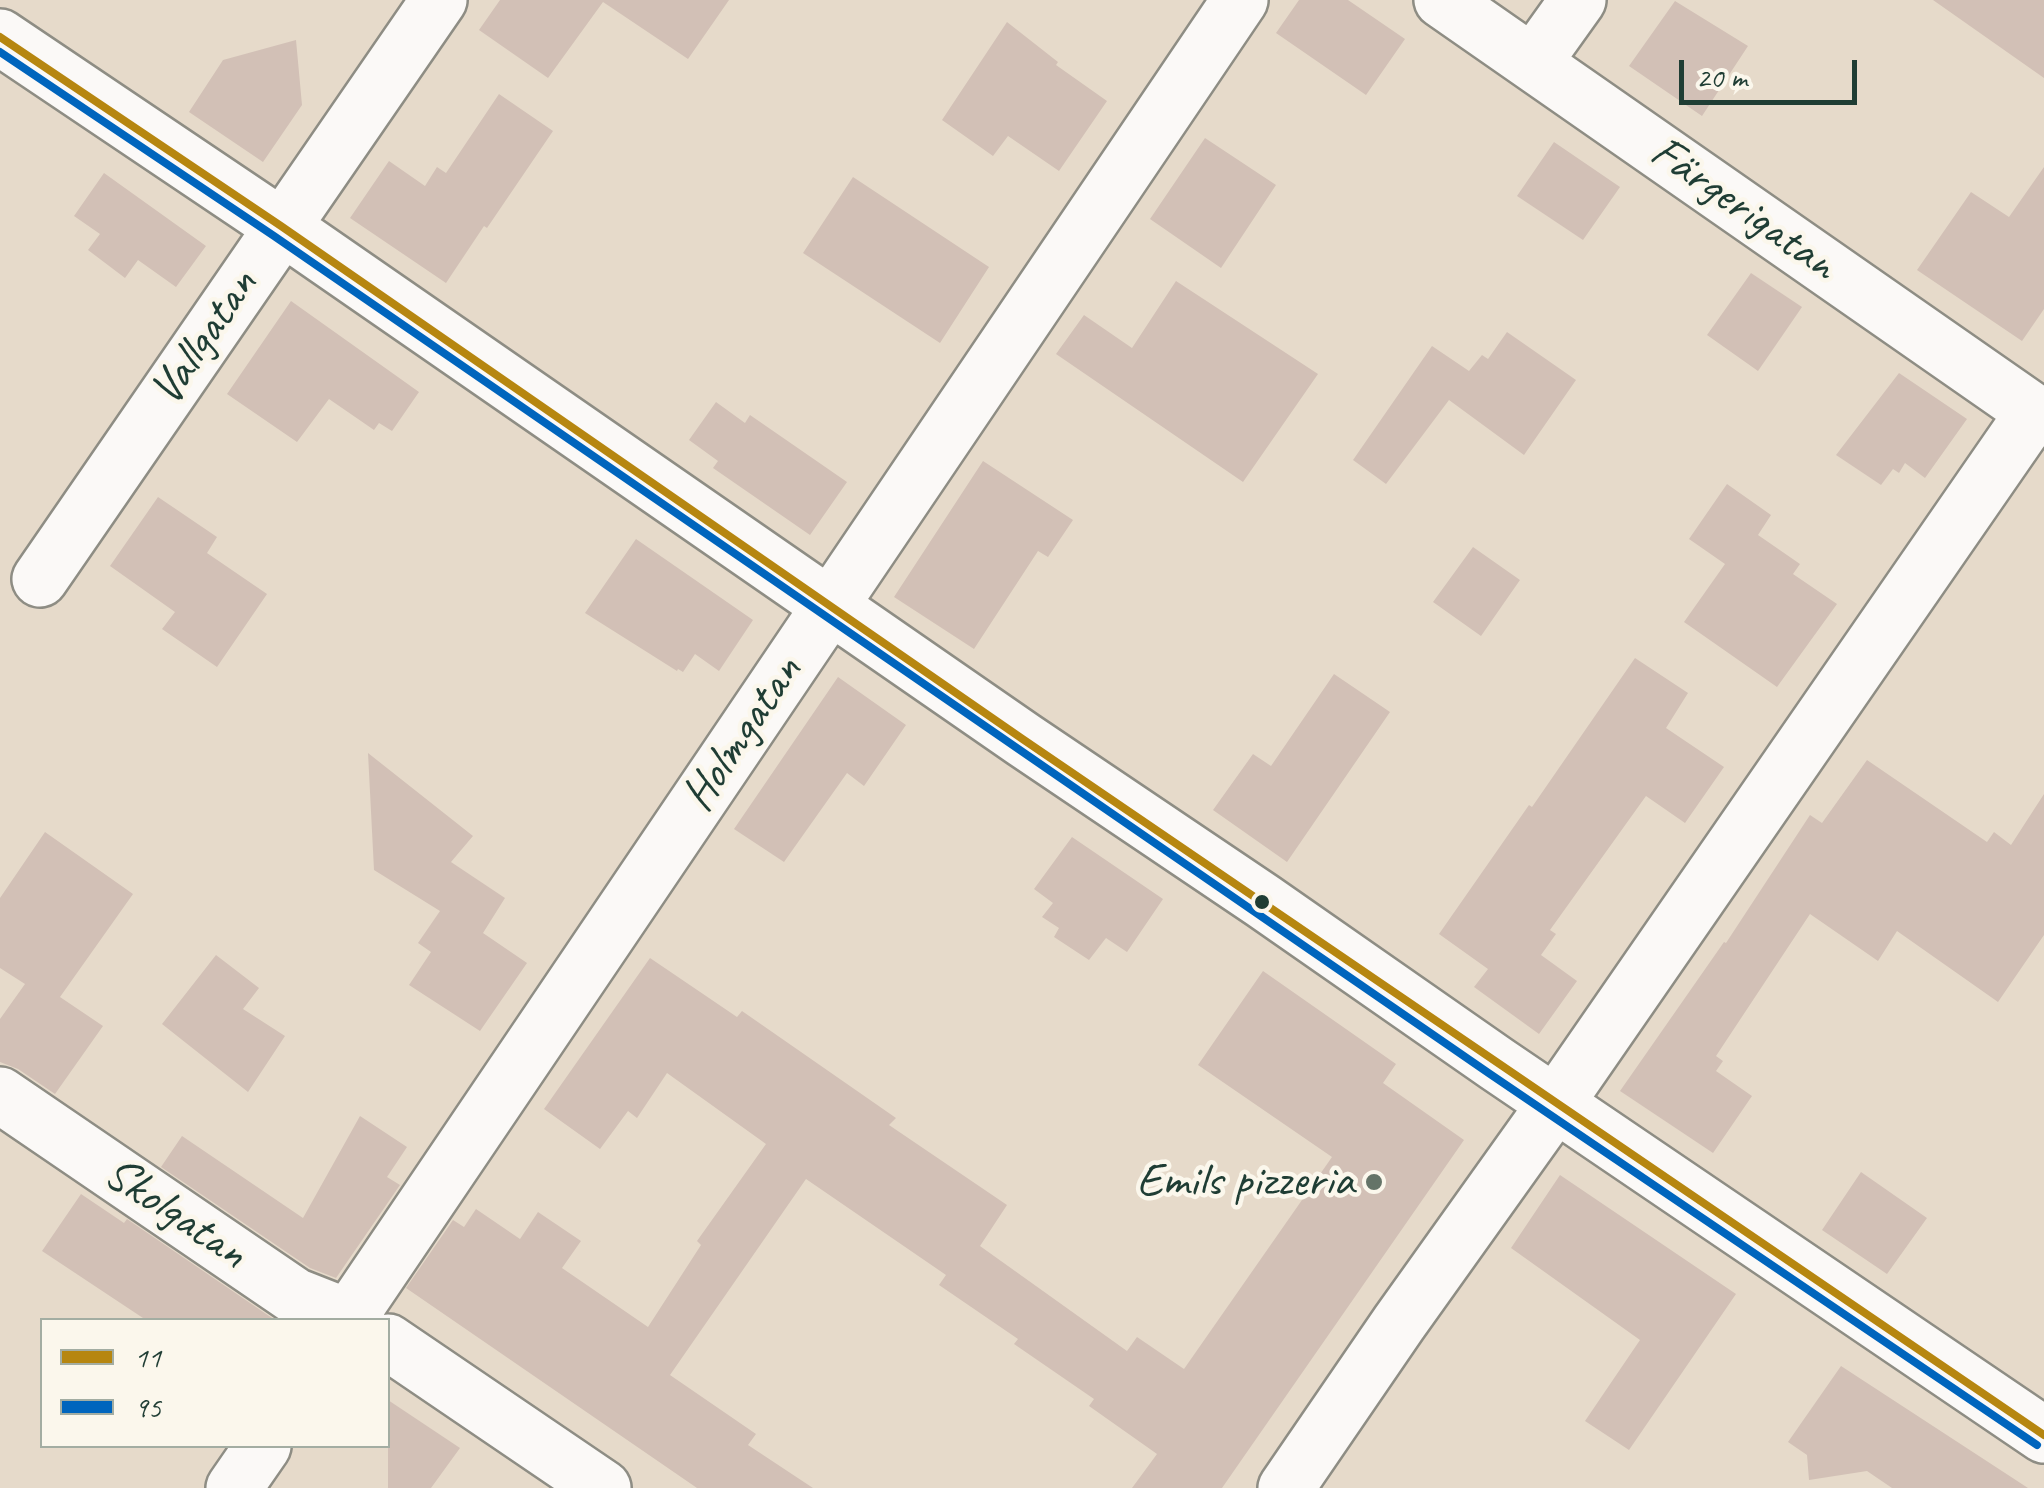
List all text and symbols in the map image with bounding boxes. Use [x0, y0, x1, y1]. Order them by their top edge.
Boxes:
scale bar [1684, 40, 1862, 102]
text: 20 m [1696, 58, 1747, 96]
street label: Färgerigatan [1639, 124, 1847, 294]
street label: Vallgatan [139, 259, 271, 417]
street label: Holmgatan [670, 645, 816, 823]
unlabelled marker [1252, 892, 1272, 912]
street label: Skolgatan [92, 1145, 258, 1283]
place label: Emils pizzeria [1136, 1153, 1354, 1211]
marker: Emils pizzeria [1363, 1171, 1385, 1193]
legend [40, 1318, 390, 1448]
text: 11 [134, 1338, 161, 1376]
text: 95 [134, 1388, 161, 1426]

